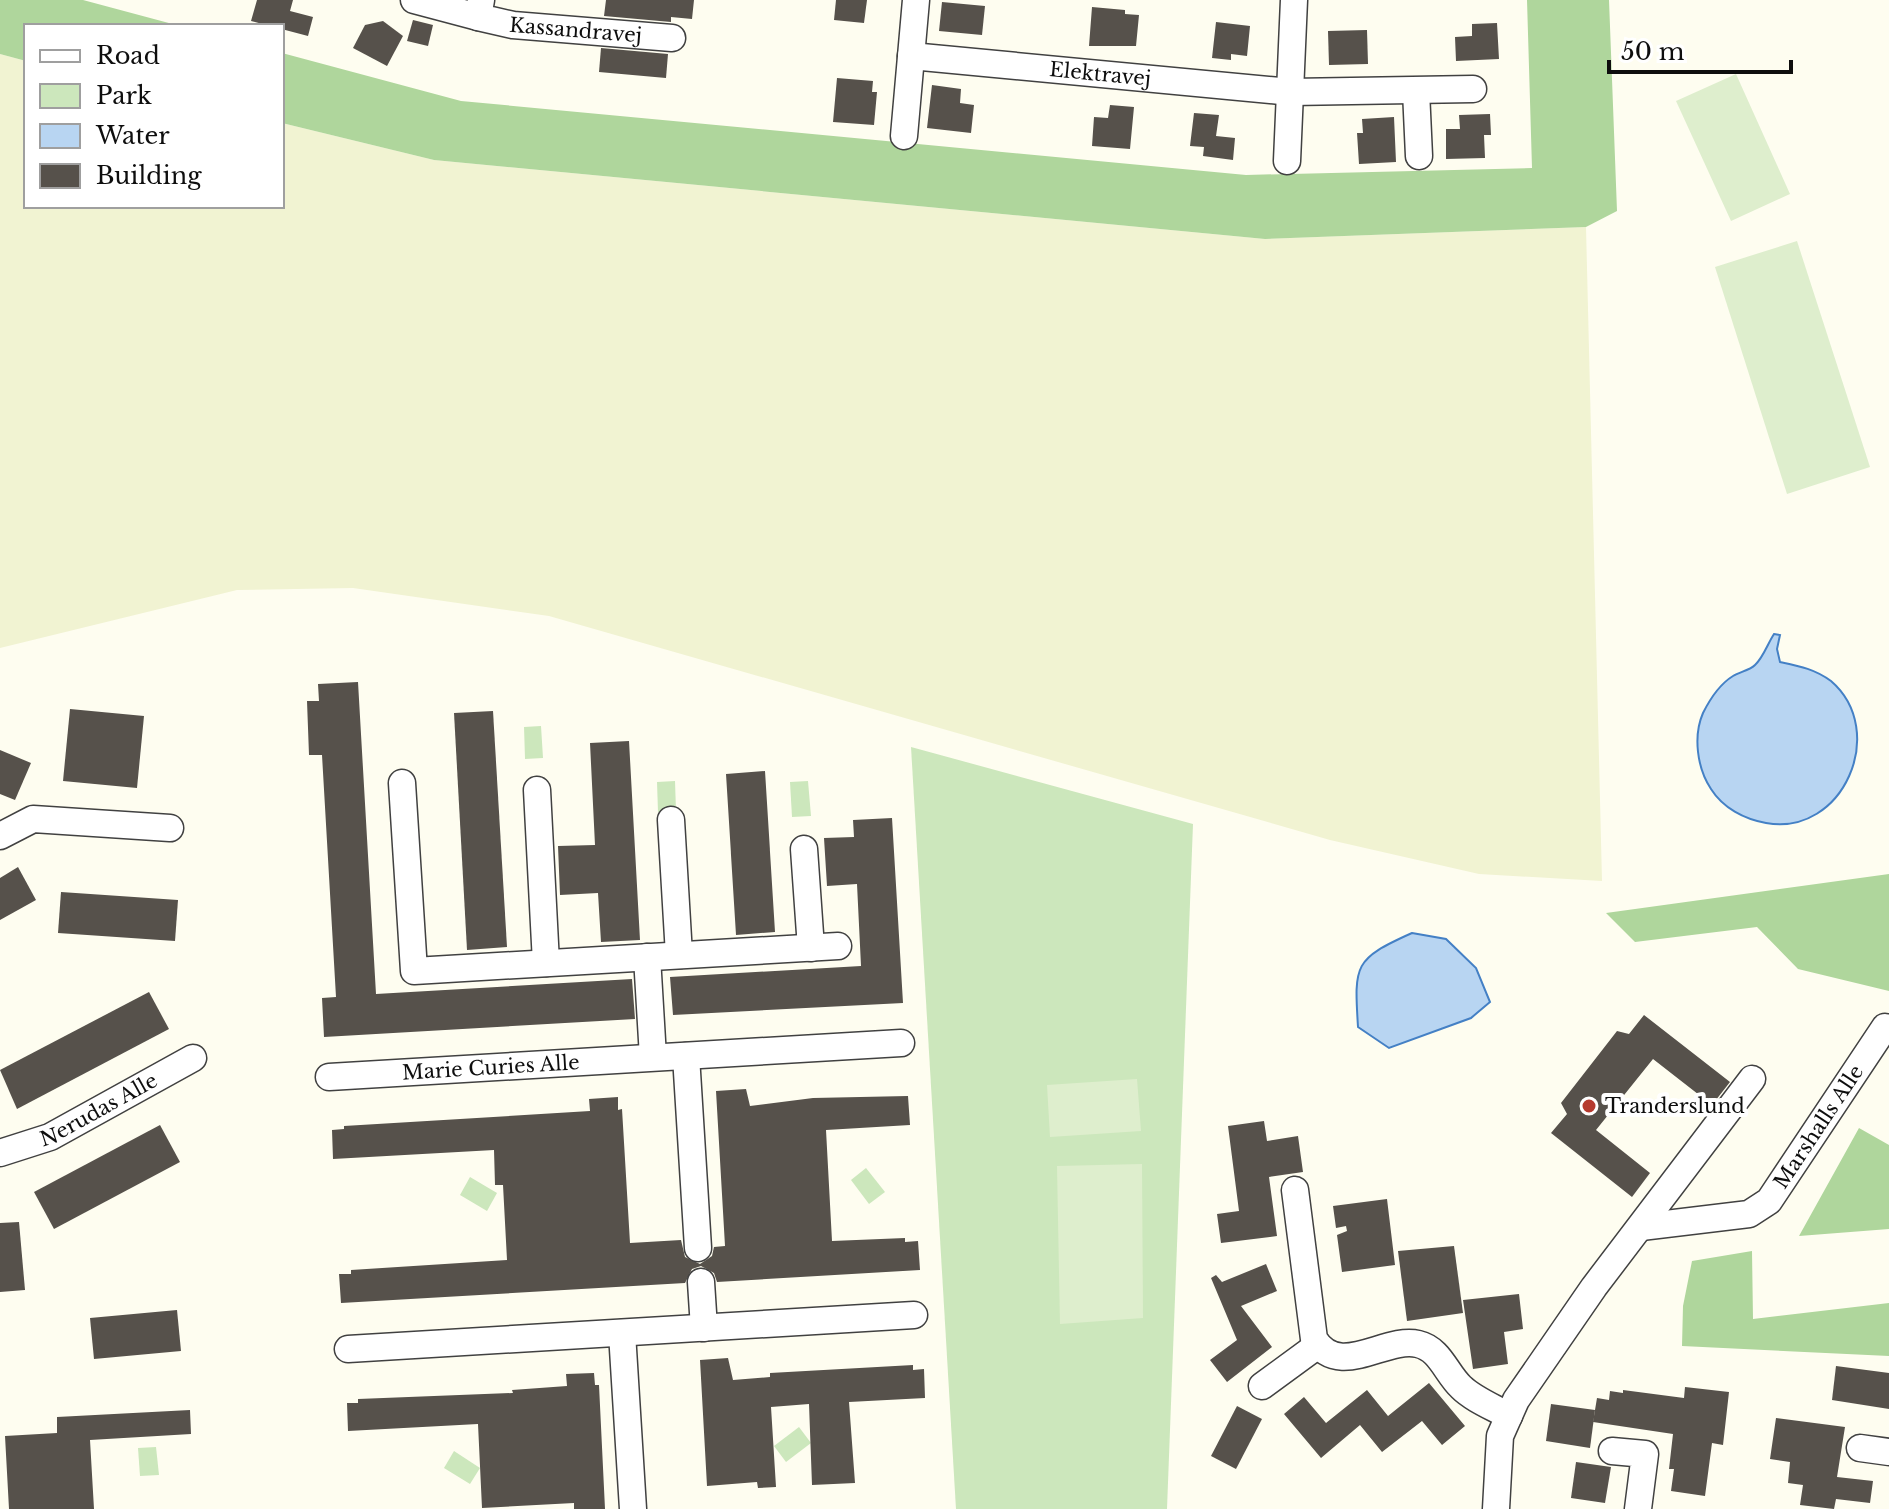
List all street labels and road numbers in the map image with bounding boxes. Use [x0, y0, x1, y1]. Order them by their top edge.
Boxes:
street label: Kassandravej [508, 13, 643, 47]
street label: Elektravej [1048, 57, 1152, 91]
street label: Marie Curies Alle [401, 1050, 580, 1085]
street label: Marshalls Alle [1769, 1060, 1868, 1193]
street label: Nerudas Alle [37, 1068, 161, 1151]

